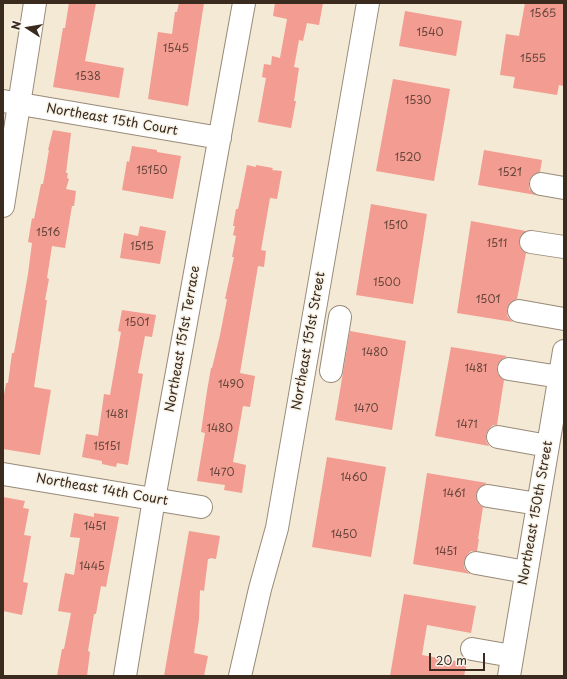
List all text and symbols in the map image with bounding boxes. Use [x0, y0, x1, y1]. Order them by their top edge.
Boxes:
house number: 1565 [530, 7, 556, 21]
north arrow [8, 8, 48, 48]
text: N [7, 19, 25, 31]
house number: 1540 [417, 26, 443, 40]
house number: 1545 [163, 42, 189, 56]
house number: 1555 [520, 52, 546, 66]
house number: 1538 [75, 70, 101, 84]
house number: 1530 [405, 94, 431, 108]
street label: Northeast 15th Court [45, 101, 179, 139]
house number: 1520 [395, 151, 421, 165]
house number: 15150 [136, 164, 168, 178]
house number: 1521 [498, 166, 522, 180]
house number: 1510 [384, 219, 408, 233]
house number: 1516 [36, 226, 60, 240]
house number: 1511 [487, 237, 507, 251]
house number: 1515 [130, 240, 154, 254]
street label: Northeast 151st Terrace [162, 264, 204, 414]
street label: Northeast 151st Street [289, 271, 329, 411]
house number: 1500 [373, 276, 401, 290]
house number: 1501 [476, 293, 500, 307]
house number: 1501 [125, 316, 149, 330]
house number: 1480 [362, 346, 388, 360]
house number: 1481 [465, 362, 487, 376]
house number: 1490 [218, 378, 244, 392]
house number: 1470 [353, 402, 379, 416]
house number: 1481 [106, 408, 128, 422]
house number: 1471 [456, 418, 478, 432]
house number: 1480 [207, 422, 233, 436]
house number: 15151 [93, 440, 121, 454]
street label: Northeast 150th Street [516, 440, 556, 586]
house number: 1470 [209, 466, 235, 480]
street label: Northeast 14th Court [35, 471, 169, 509]
house number: 1460 [340, 471, 368, 485]
house number: 1461 [442, 487, 466, 501]
house number: 1451 [84, 520, 106, 534]
house number: 1450 [331, 528, 357, 542]
house number: 1451 [435, 545, 457, 559]
house number: 1445 [79, 560, 105, 574]
scale bar [431, 645, 487, 671]
text: 20 m [436, 651, 467, 669]

